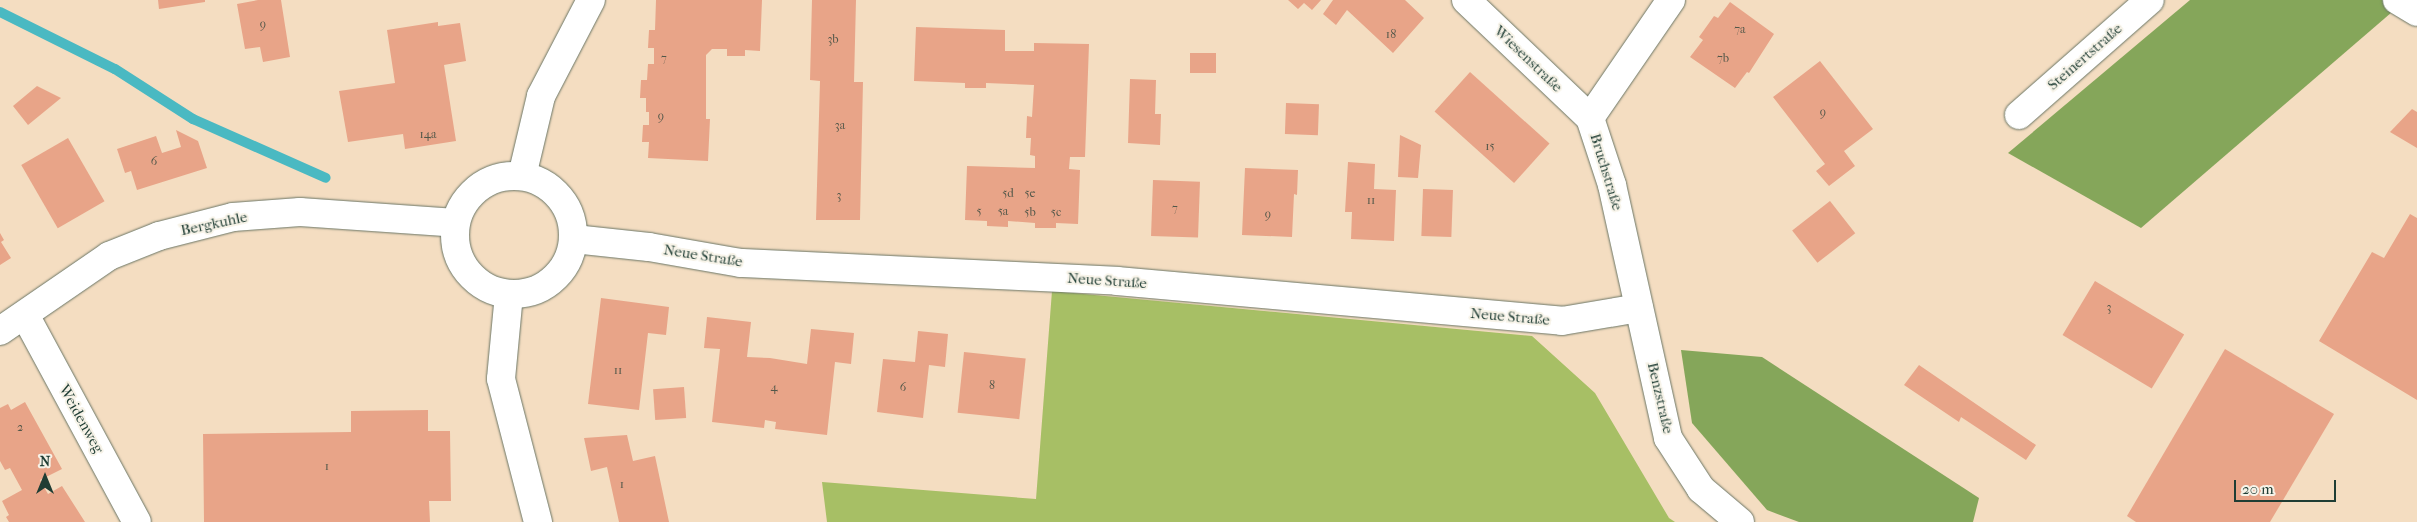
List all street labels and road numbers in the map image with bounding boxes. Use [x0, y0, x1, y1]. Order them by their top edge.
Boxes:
street label: Steinertstraße [2044, 20, 2126, 94]
street label: Wiesenstraße [1490, 22, 1566, 96]
street label: Bruchstraße [1586, 131, 1626, 213]
street label: Bergkuhle [179, 208, 249, 240]
street label: Neue Straße [662, 241, 744, 271]
street label: Neue Straße [1067, 269, 1147, 293]
street label: Neue Straße [1470, 305, 1550, 329]
street label: Benzstraße [1643, 361, 1677, 435]
street label: Weidenweg [55, 381, 107, 457]

